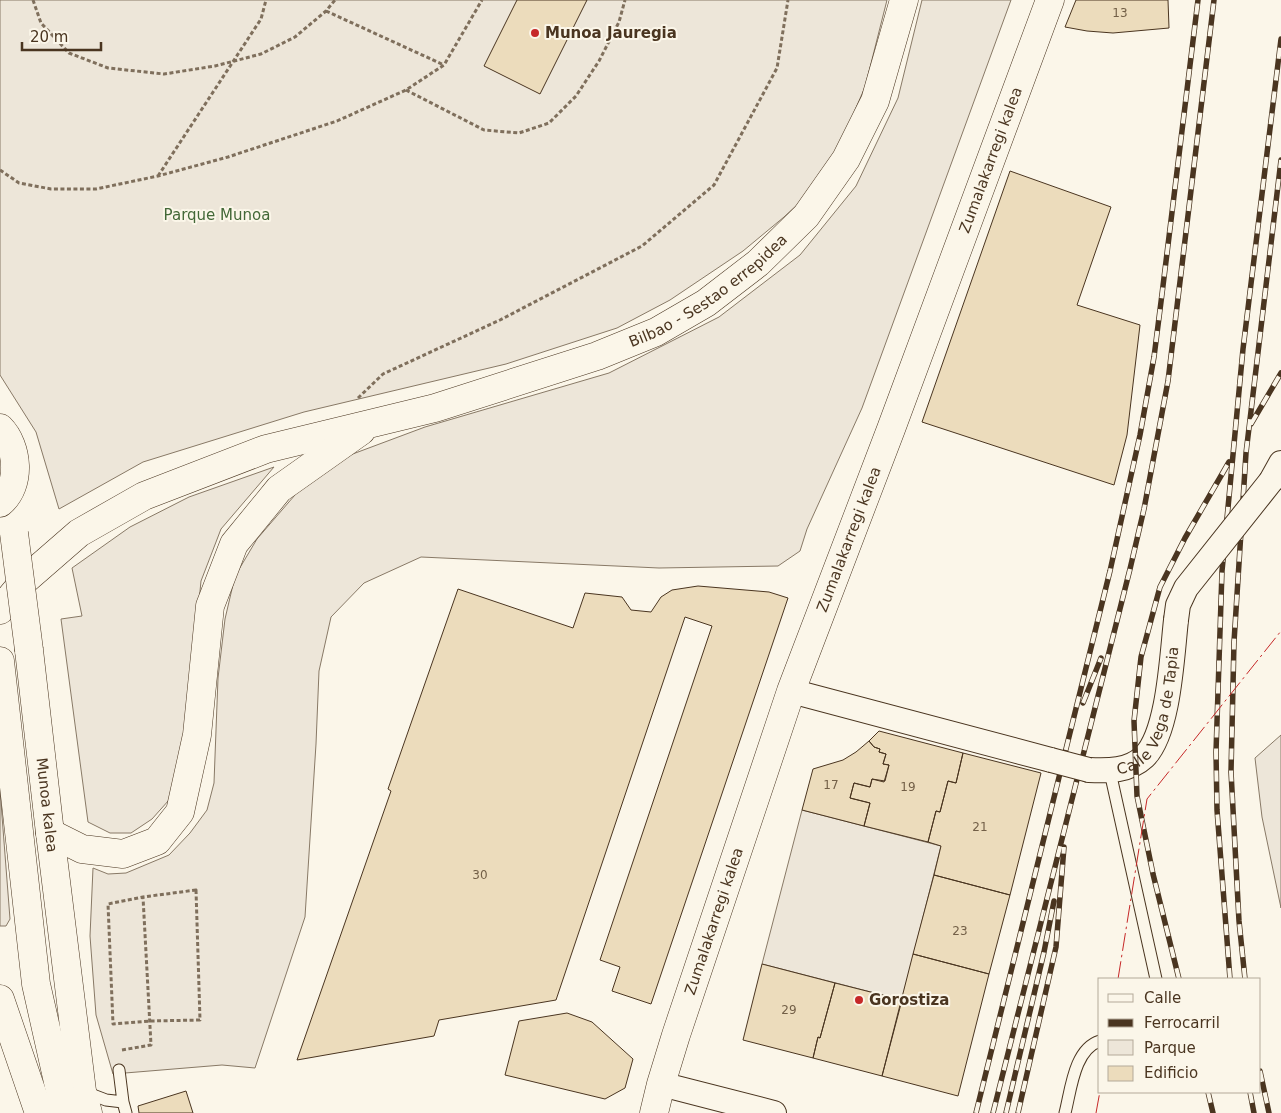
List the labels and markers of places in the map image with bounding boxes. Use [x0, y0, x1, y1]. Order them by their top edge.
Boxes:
place label: Munoa Jauregia [545, 24, 677, 42]
marker: Munoa Jauregia [529, 27, 541, 39]
place label: Gorostiza [869, 991, 949, 1009]
marker: Gorostiza [853, 994, 865, 1006]

